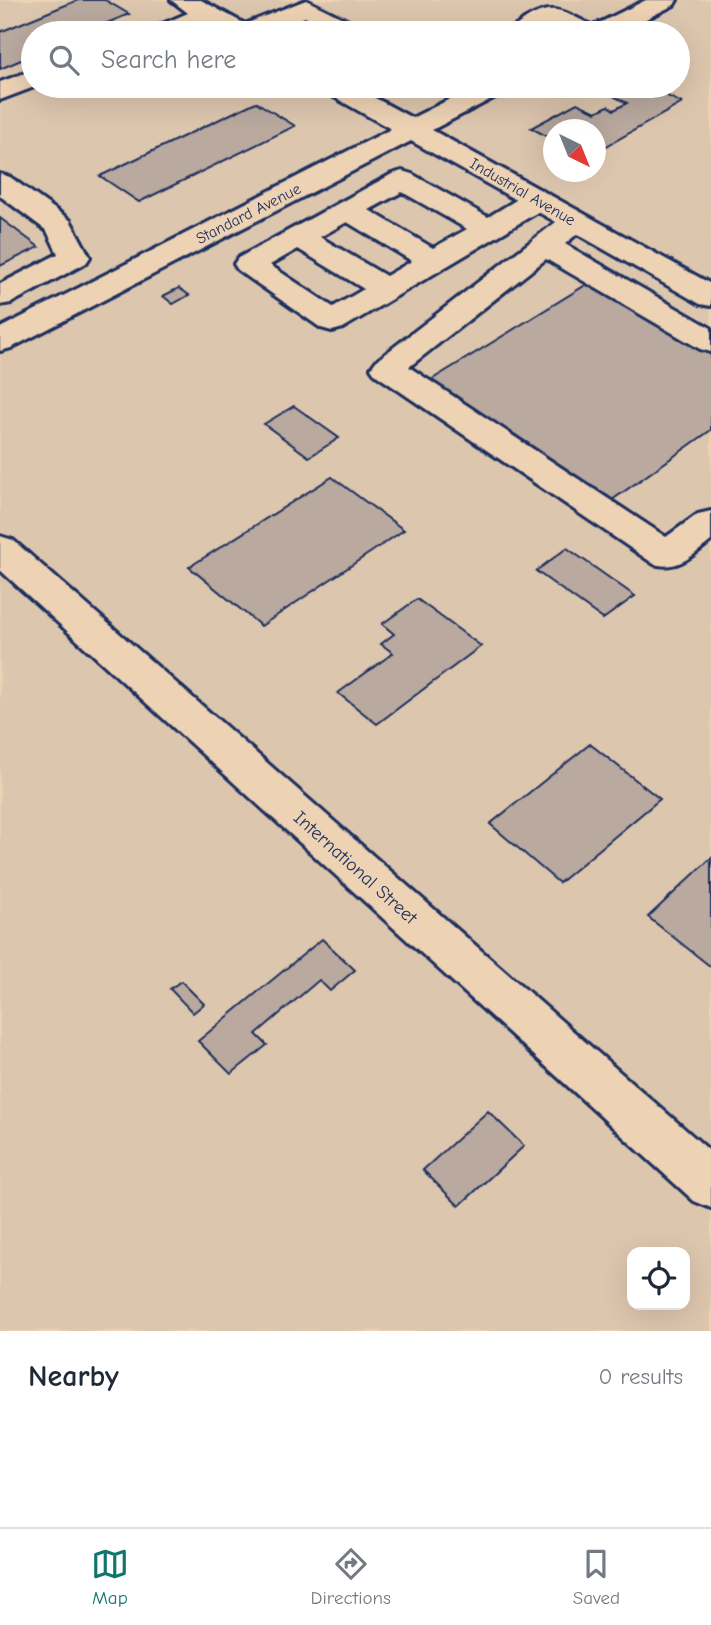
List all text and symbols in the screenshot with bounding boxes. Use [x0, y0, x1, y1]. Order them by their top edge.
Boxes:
search box [21, 21, 690, 98]
icon: search [45, 41, 83, 79]
text: Search here [101, 45, 236, 75]
north arrow [543, 119, 606, 182]
street label: Industrial Avenue [467, 154, 578, 229]
street label: Standard Avenue [193, 180, 304, 248]
street label: International Street [289, 807, 422, 929]
map controls [627, 1247, 690, 1310]
button: locate [627, 1247, 690, 1310]
text: Nearby [28, 1359, 119, 1394]
text: 0 results [599, 1363, 683, 1390]
tab: Map [91, 1545, 129, 1609]
tab: Directions [311, 1545, 391, 1609]
tab: Saved [573, 1545, 620, 1609]

